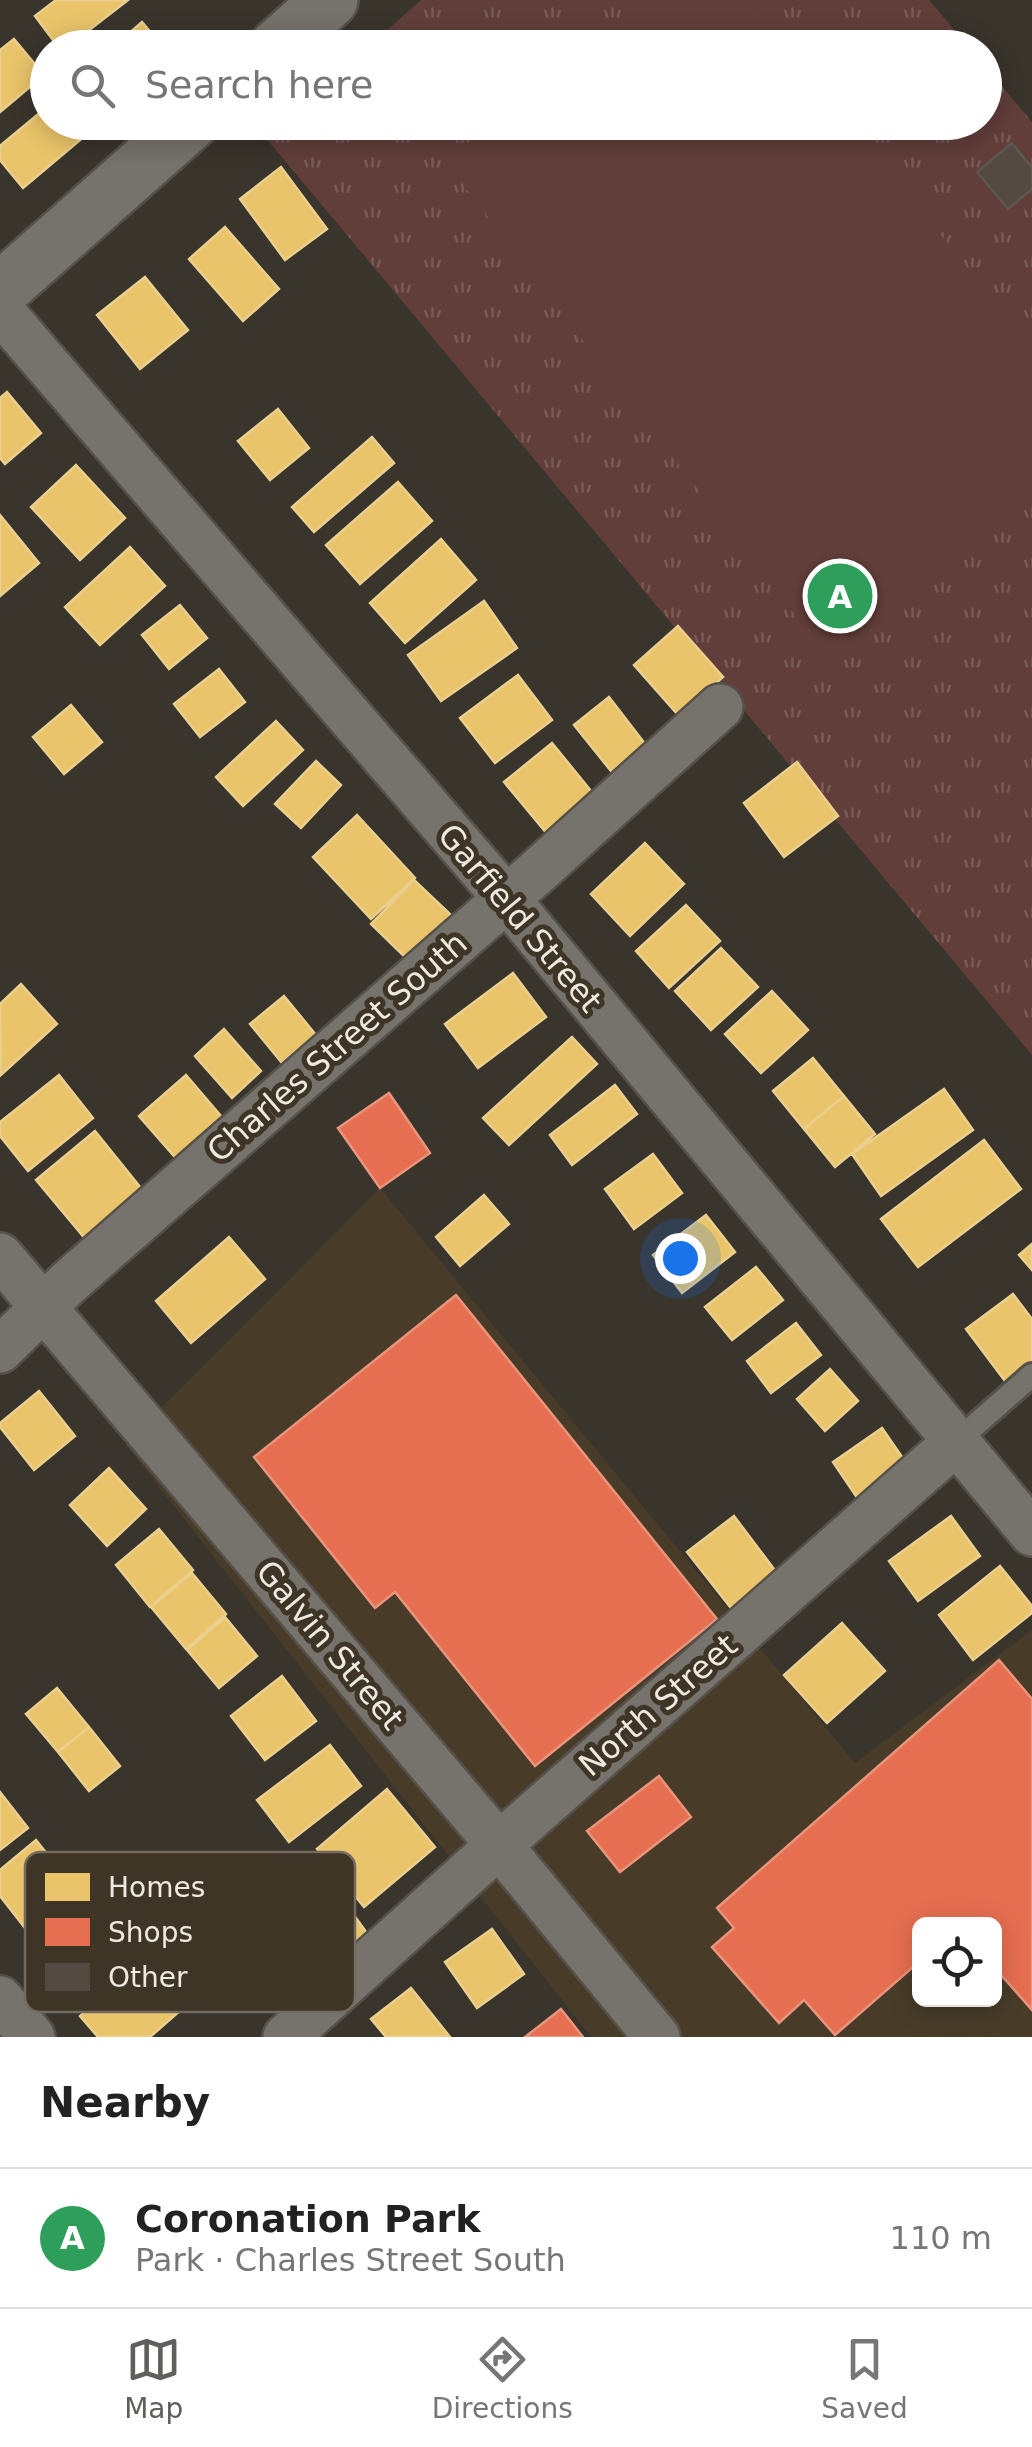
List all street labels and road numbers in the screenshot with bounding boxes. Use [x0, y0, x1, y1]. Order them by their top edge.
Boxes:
street label: Garfield Street [430, 816, 610, 1020]
street label: Charles Street South [200, 924, 474, 1170]
street label: Galvin Street [248, 1553, 412, 1737]
street label: North Street [571, 1626, 745, 1784]

